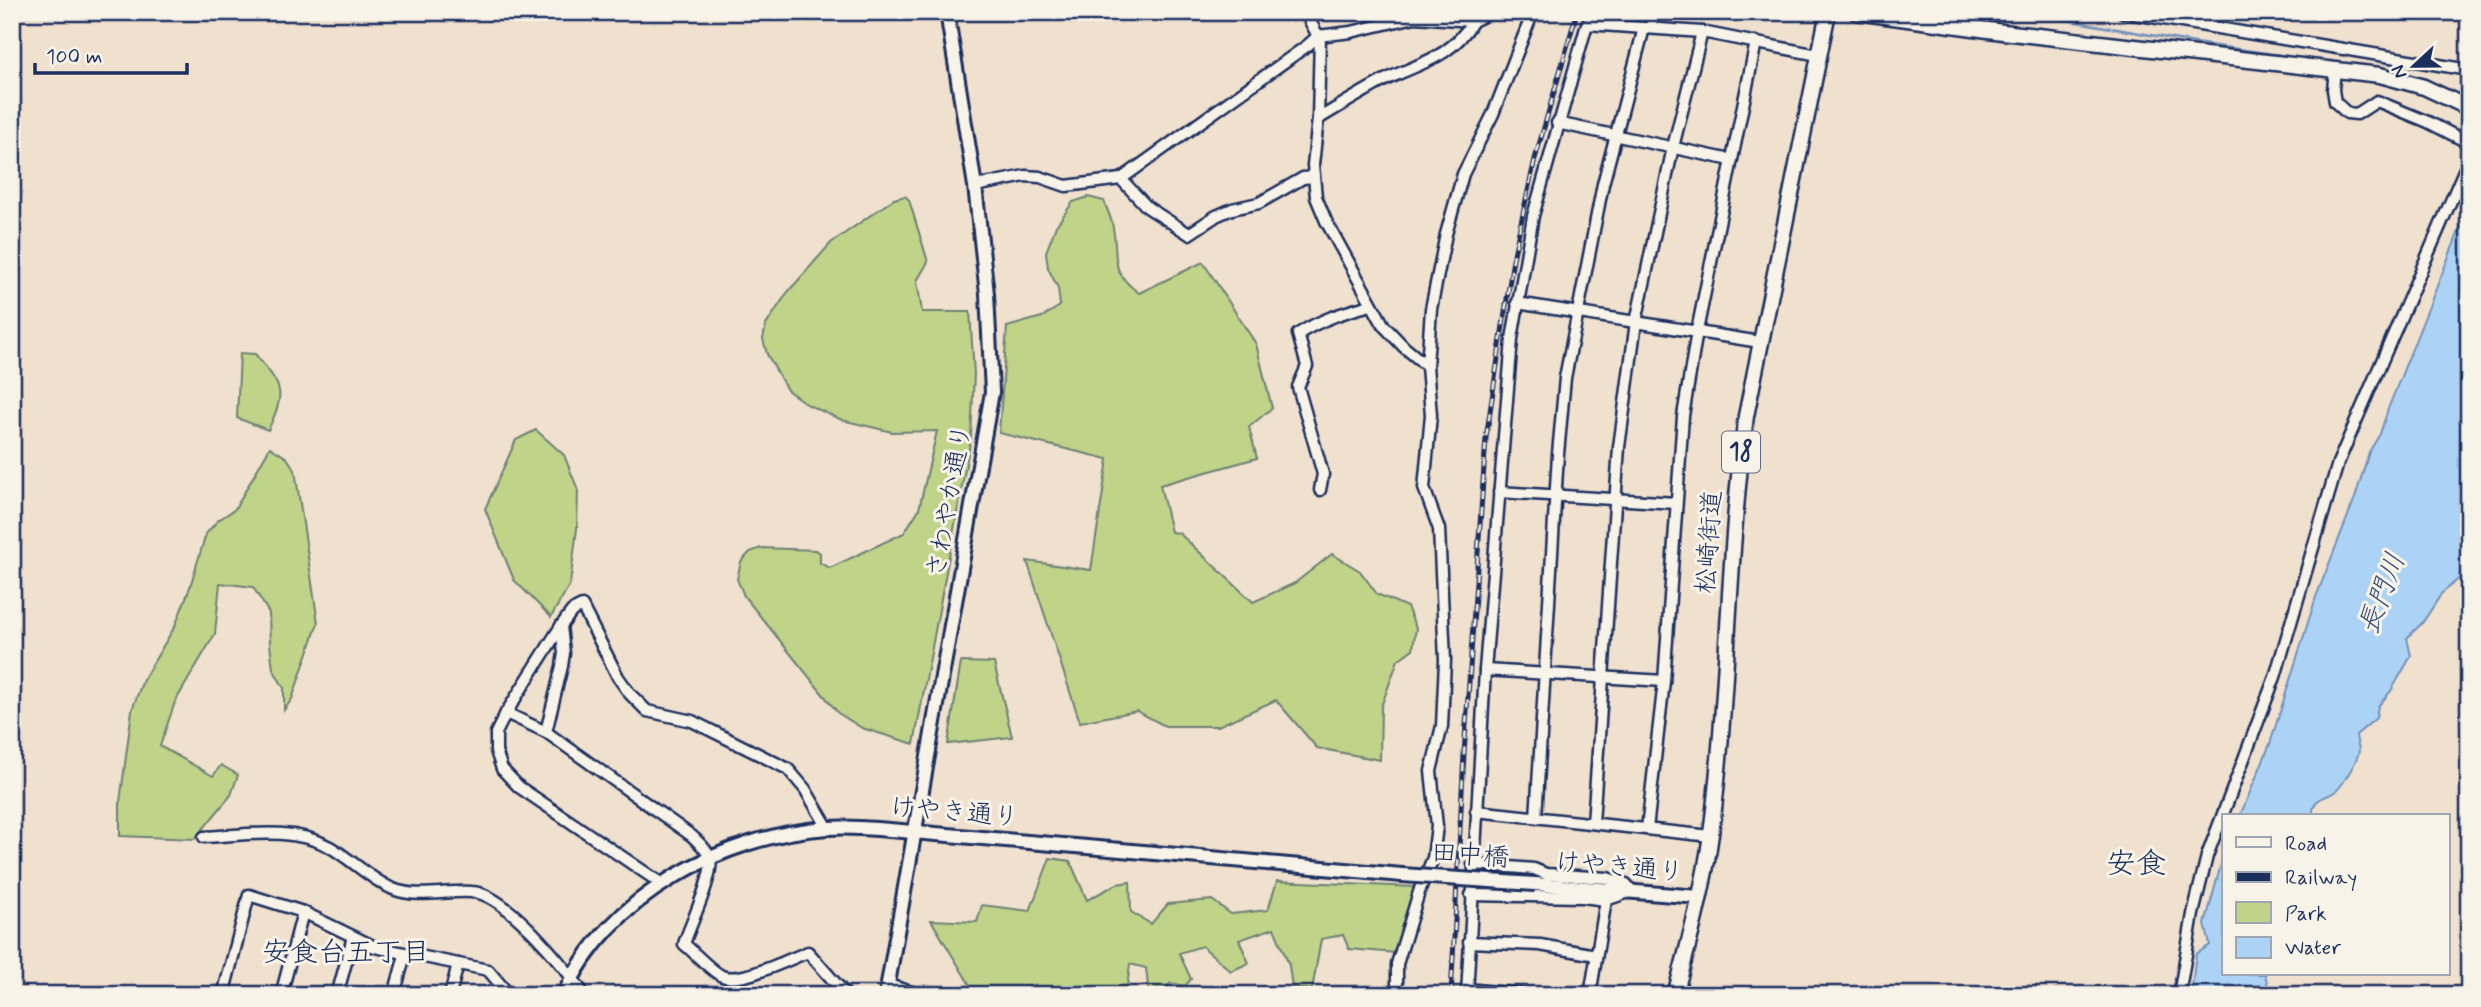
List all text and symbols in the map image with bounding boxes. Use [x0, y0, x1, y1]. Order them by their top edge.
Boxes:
scale bar [35, 32, 187, 76]
north arrow [2380, 32, 2450, 102]
text: 100 m [46, 43, 102, 71]
text: N [2386, 61, 2414, 82]
street label: さわやか通り [920, 421, 980, 581]
road number: 18 [1722, 432, 1760, 472]
street label: 松崎街道 [1689, 489, 1731, 595]
water label: 長門川 [2351, 548, 2415, 640]
street label: けやき通り [888, 790, 1020, 836]
legend [2222, 814, 2450, 976]
text: Road [2285, 830, 2327, 858]
street label: 田中橋 [1430, 836, 1510, 876]
street label: けやき通り [1553, 845, 1685, 891]
district label: 安食 [2106, 845, 2166, 884]
text: Railway [2285, 864, 2357, 892]
text: Park [2285, 900, 2327, 928]
text: Water [2285, 934, 2341, 962]
district label: 安食台五丁目 [262, 935, 430, 972]

